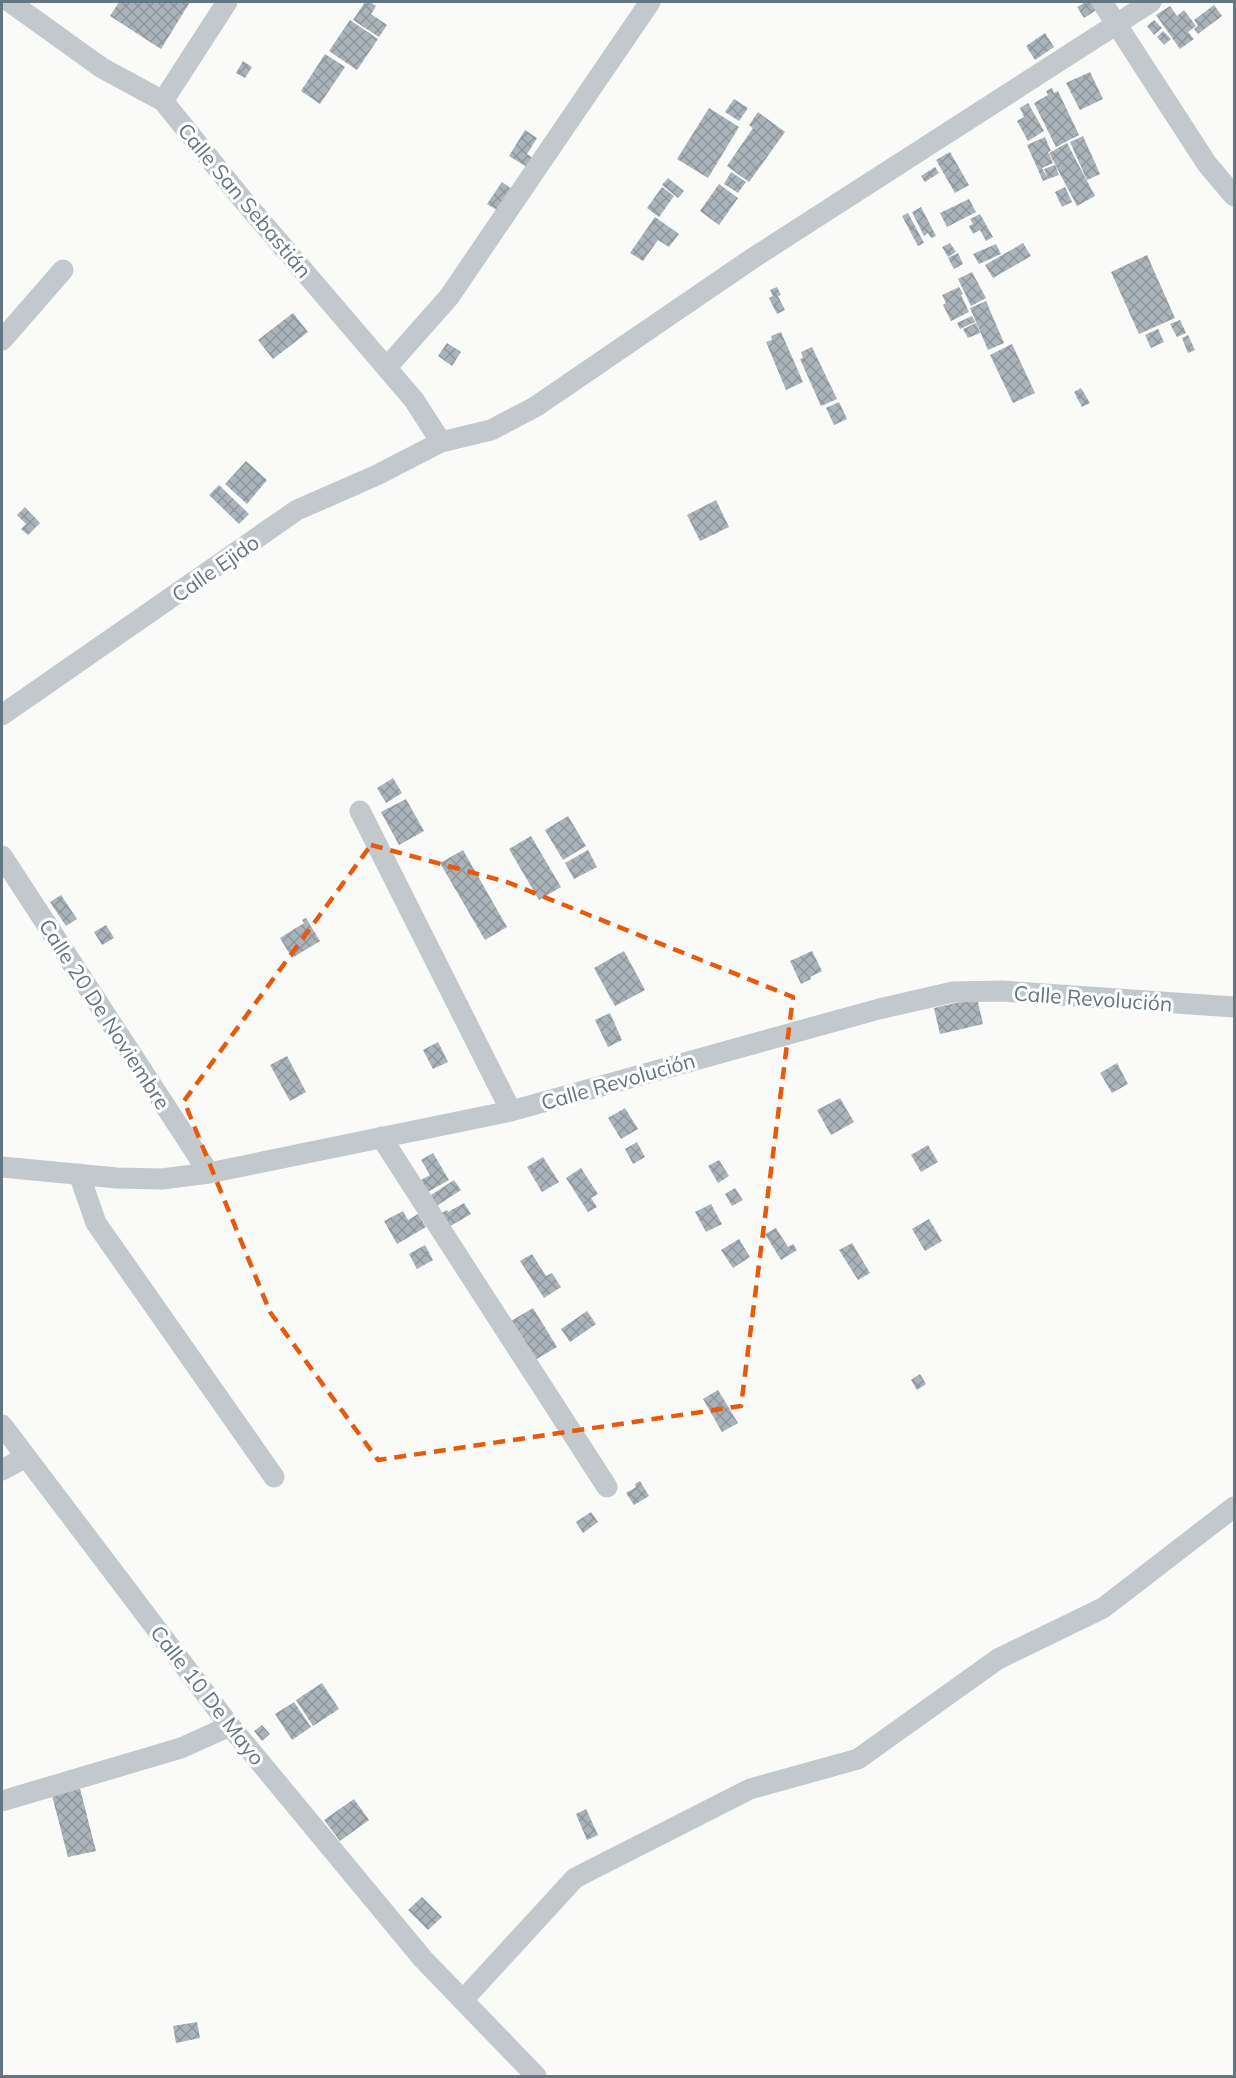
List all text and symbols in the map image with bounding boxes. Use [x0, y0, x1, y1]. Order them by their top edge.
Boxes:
street label: Calle San Sebastián [173, 117, 317, 283]
street label: Calle Ejido [166, 529, 264, 607]
street label: Calle 20 De Noviembre [34, 914, 176, 1114]
street label: Calle Revolución [1013, 979, 1173, 1017]
street label: Calle Revolución [538, 1047, 698, 1115]
street label: Calle 10 De Mayo [145, 1620, 271, 1770]

